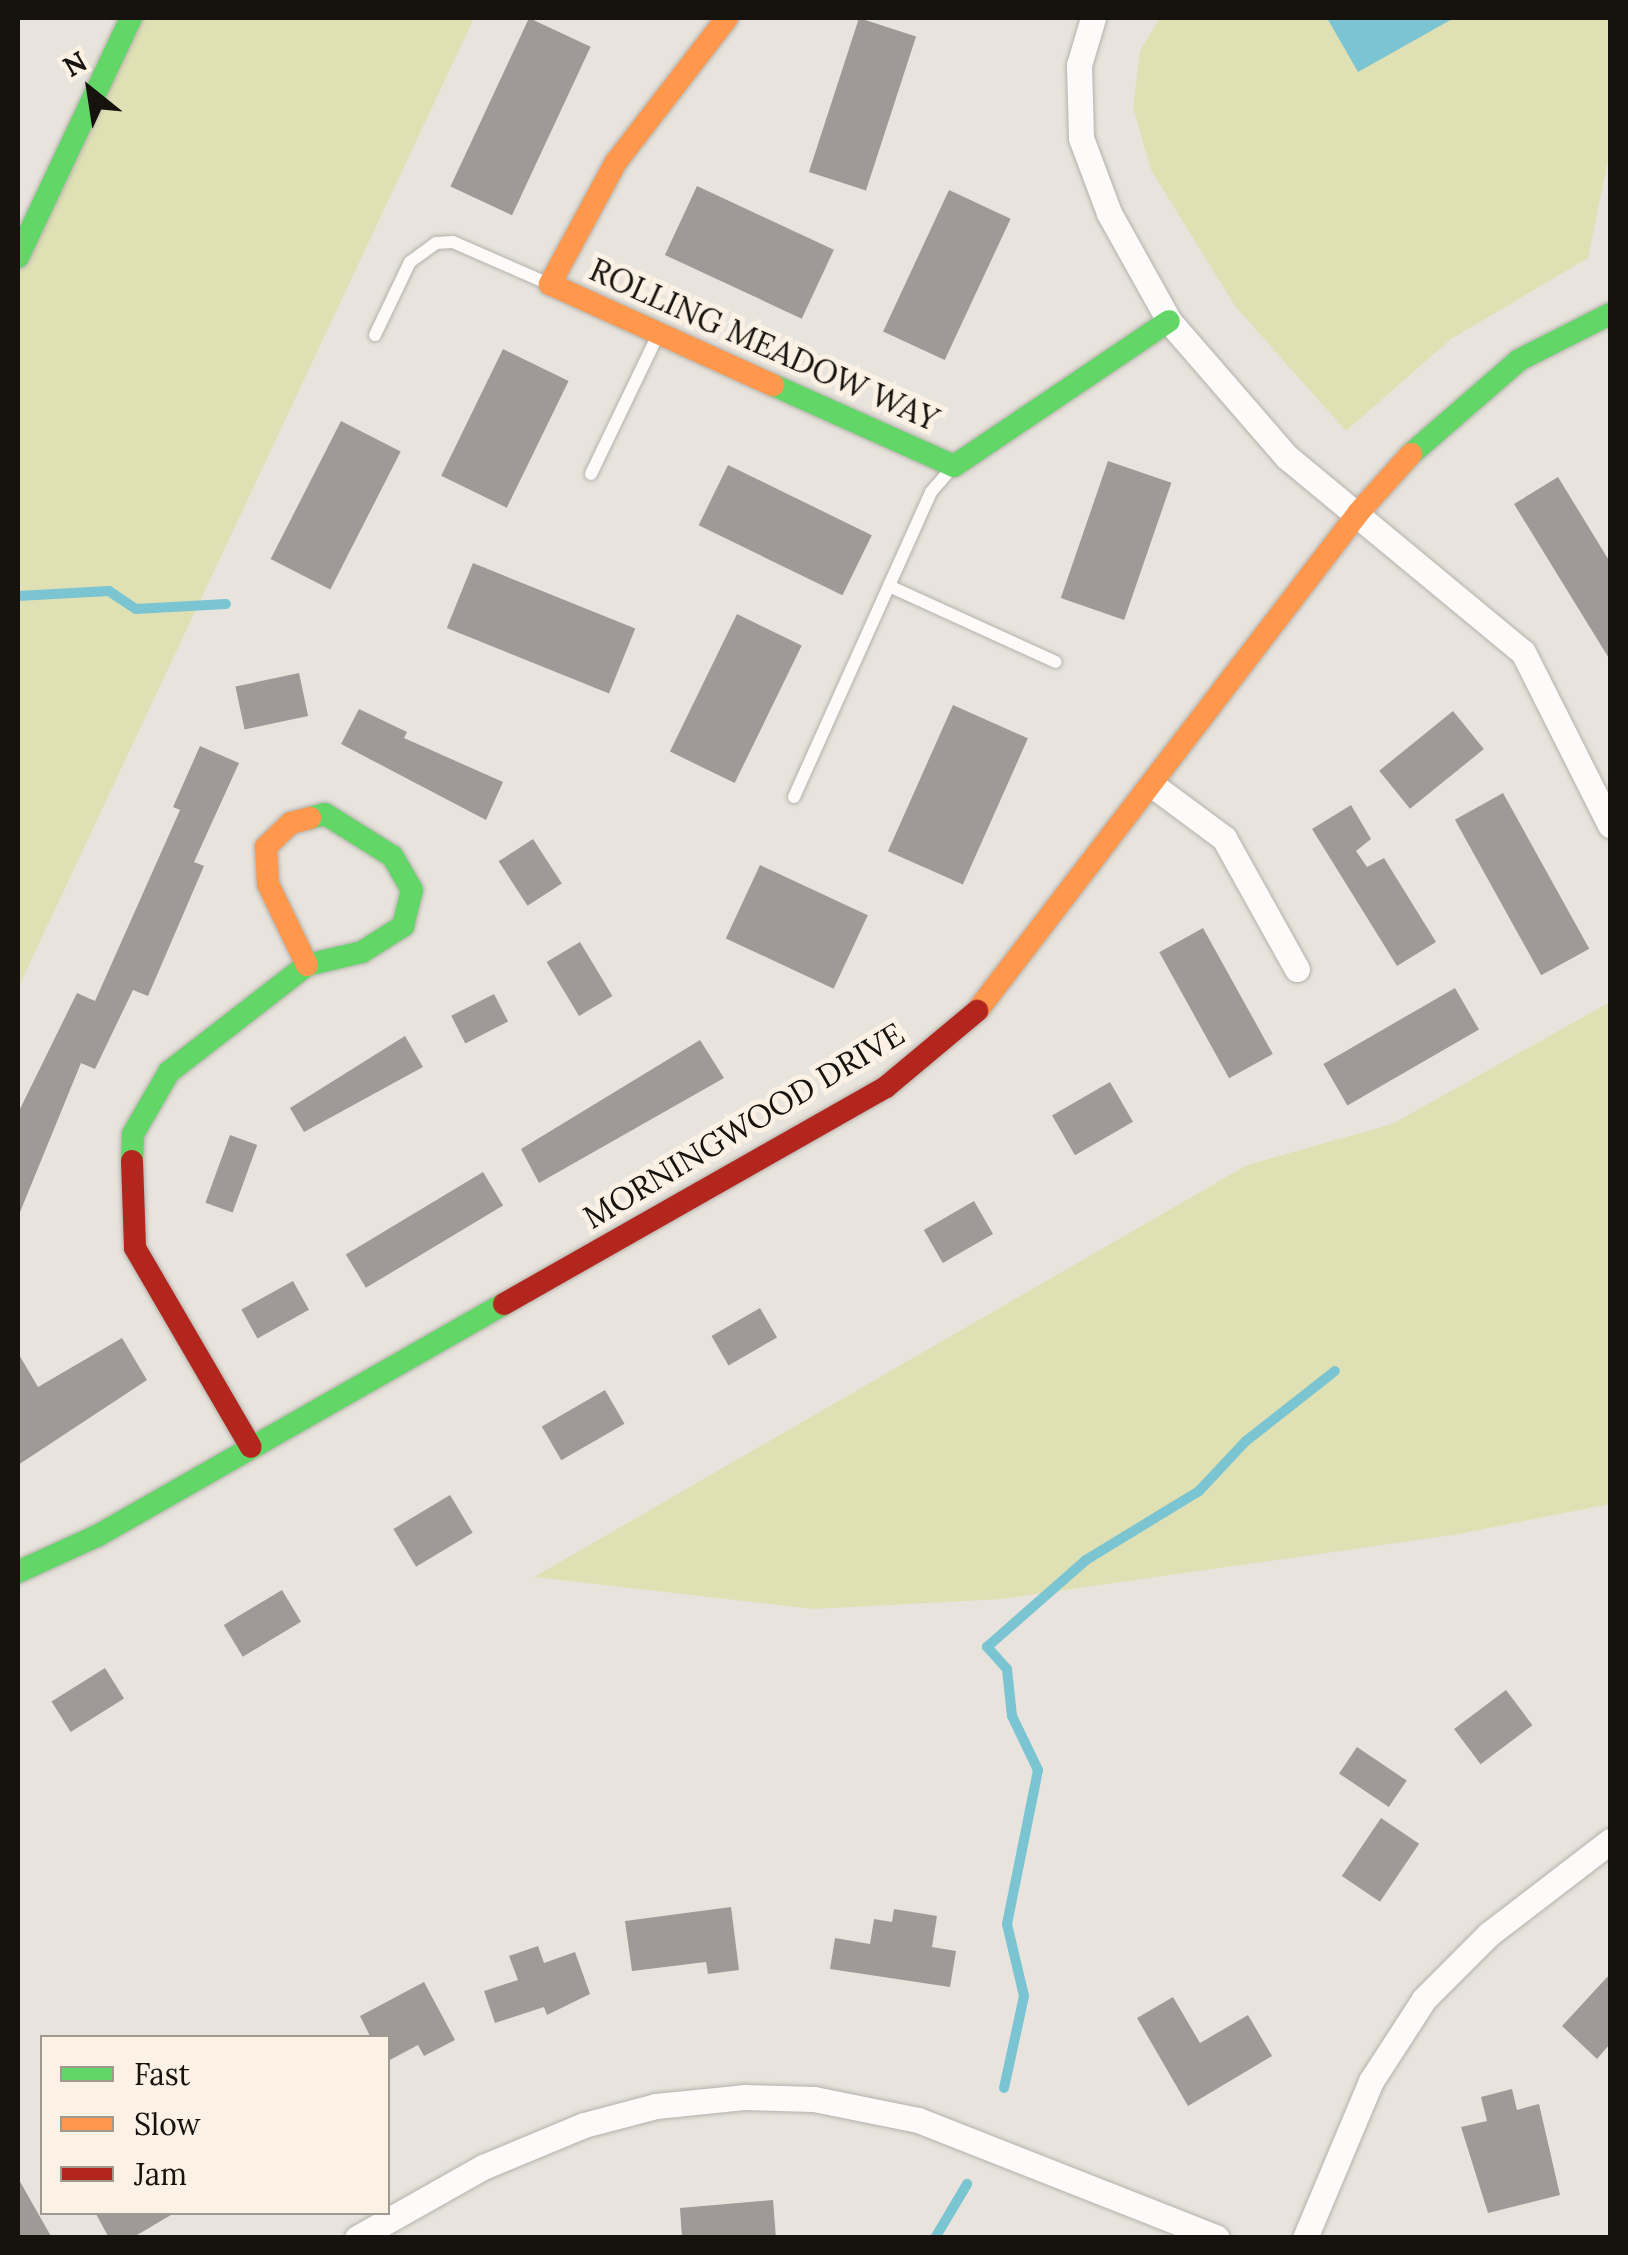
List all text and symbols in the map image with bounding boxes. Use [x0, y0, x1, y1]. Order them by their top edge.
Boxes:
north arrow [40, 40, 140, 140]
text: N [57, 43, 93, 85]
street label: ROLLING MEADOW WAY [584, 251, 944, 439]
street label: MORNINGWOOD DRIVE [577, 1015, 911, 1237]
legend [40, 2035, 390, 2215]
text: Fast [134, 2055, 190, 2093]
text: Slow [134, 2105, 200, 2143]
text: Jam [134, 2155, 187, 2193]

